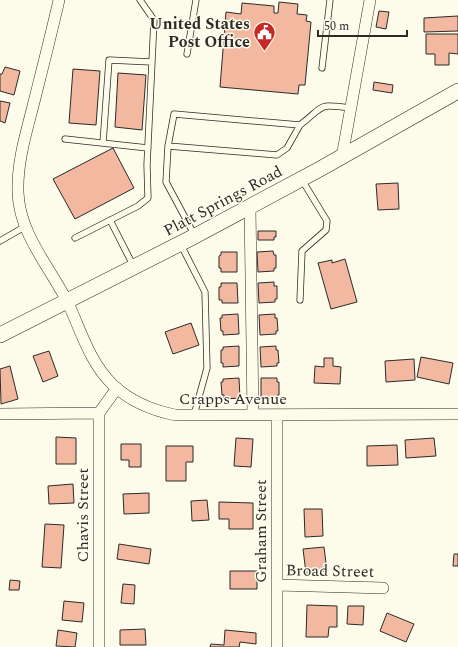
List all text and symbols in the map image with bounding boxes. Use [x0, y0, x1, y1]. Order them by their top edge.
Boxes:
place label: United States Post Office [149, 12, 250, 54]
scale bar [318, 12, 407, 38]
text: 50 m [324, 17, 349, 36]
public building icon: United States Post Office [252, 20, 278, 53]
street label: Platt Springs Road [159, 159, 287, 243]
street label: Crapps Avenue [179, 387, 287, 411]
street label: Chavis Street [71, 468, 95, 562]
street label: Graham Street [249, 479, 273, 583]
street label: Broad Street [286, 558, 375, 584]

